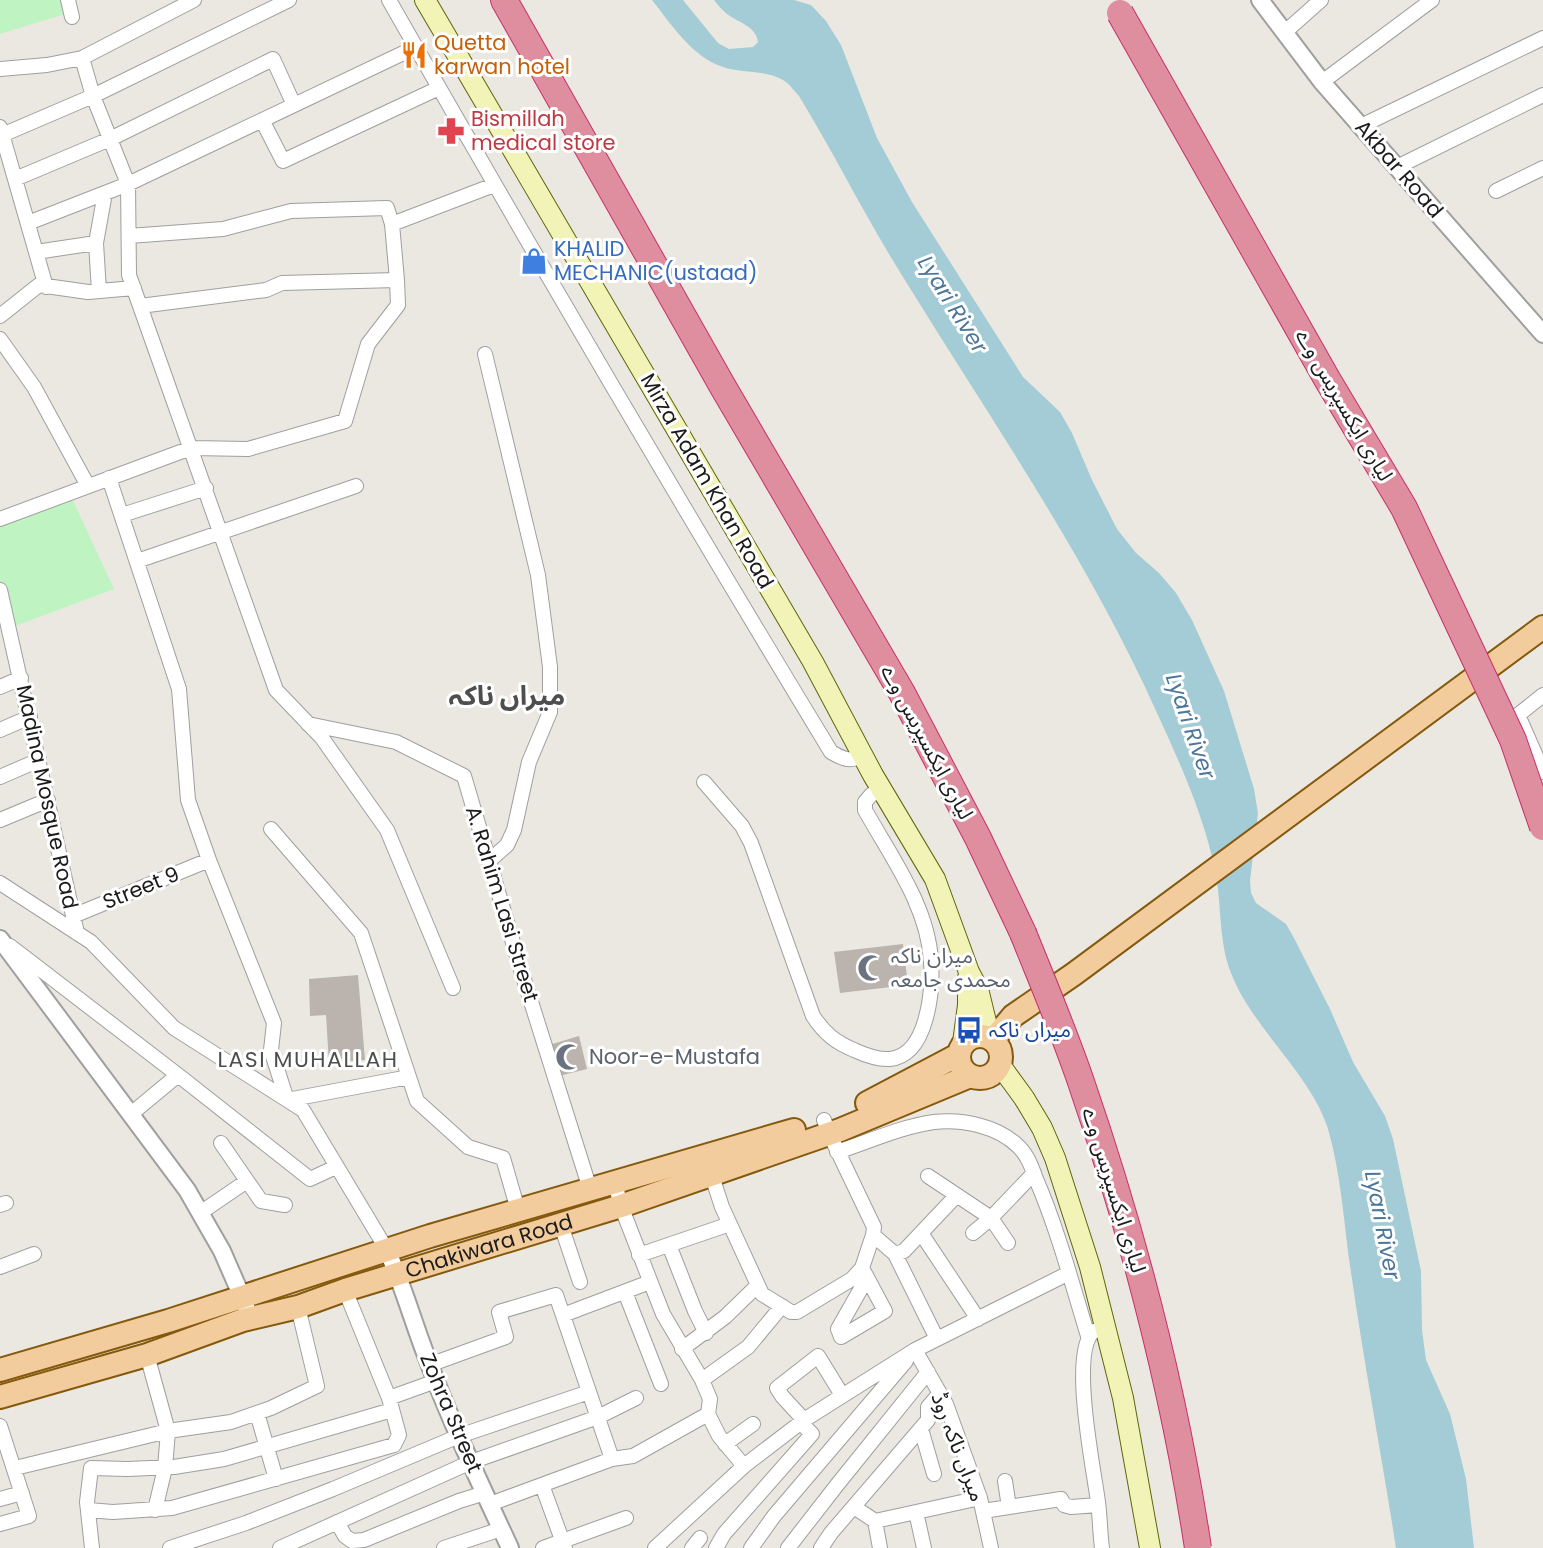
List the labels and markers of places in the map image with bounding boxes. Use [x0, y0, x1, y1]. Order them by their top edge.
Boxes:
place label: Quetta karwan hotel [434, 28, 570, 81]
restaurant icon: Quetta karwan hotel [399, 40, 429, 70]
place label: Bismillah medical store [471, 104, 616, 157]
pharmacy icon: Bismillah medical store [436, 116, 466, 146]
place label: KHALID MECHANIC(ustaad) [554, 234, 758, 287]
shop icon: KHALID MECHANIC(ustaad) [519, 246, 549, 276]
place label: میران ناکہ محمدی جامعہ [891, 941, 1011, 994]
mosque icon: میران ناکہ محمدی جامعہ [856, 953, 886, 983]
bus stop icon: میراں ناکہ [954, 1015, 984, 1045]
place label: میراں ناکہ [989, 1015, 1071, 1044]
mosque icon: Noor-e-Mustafa [554, 1042, 584, 1072]
place label: Noor-e-Mustafa [589, 1042, 760, 1071]

